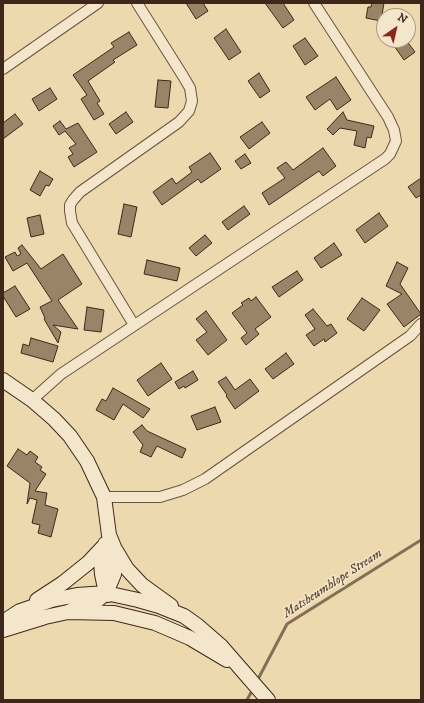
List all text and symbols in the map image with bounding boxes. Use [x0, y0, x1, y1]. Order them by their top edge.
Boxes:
north arrow [376, 8, 416, 48]
text: N [394, 11, 410, 27]
water label: Matsheumhlope Stream [280, 546, 386, 622]

